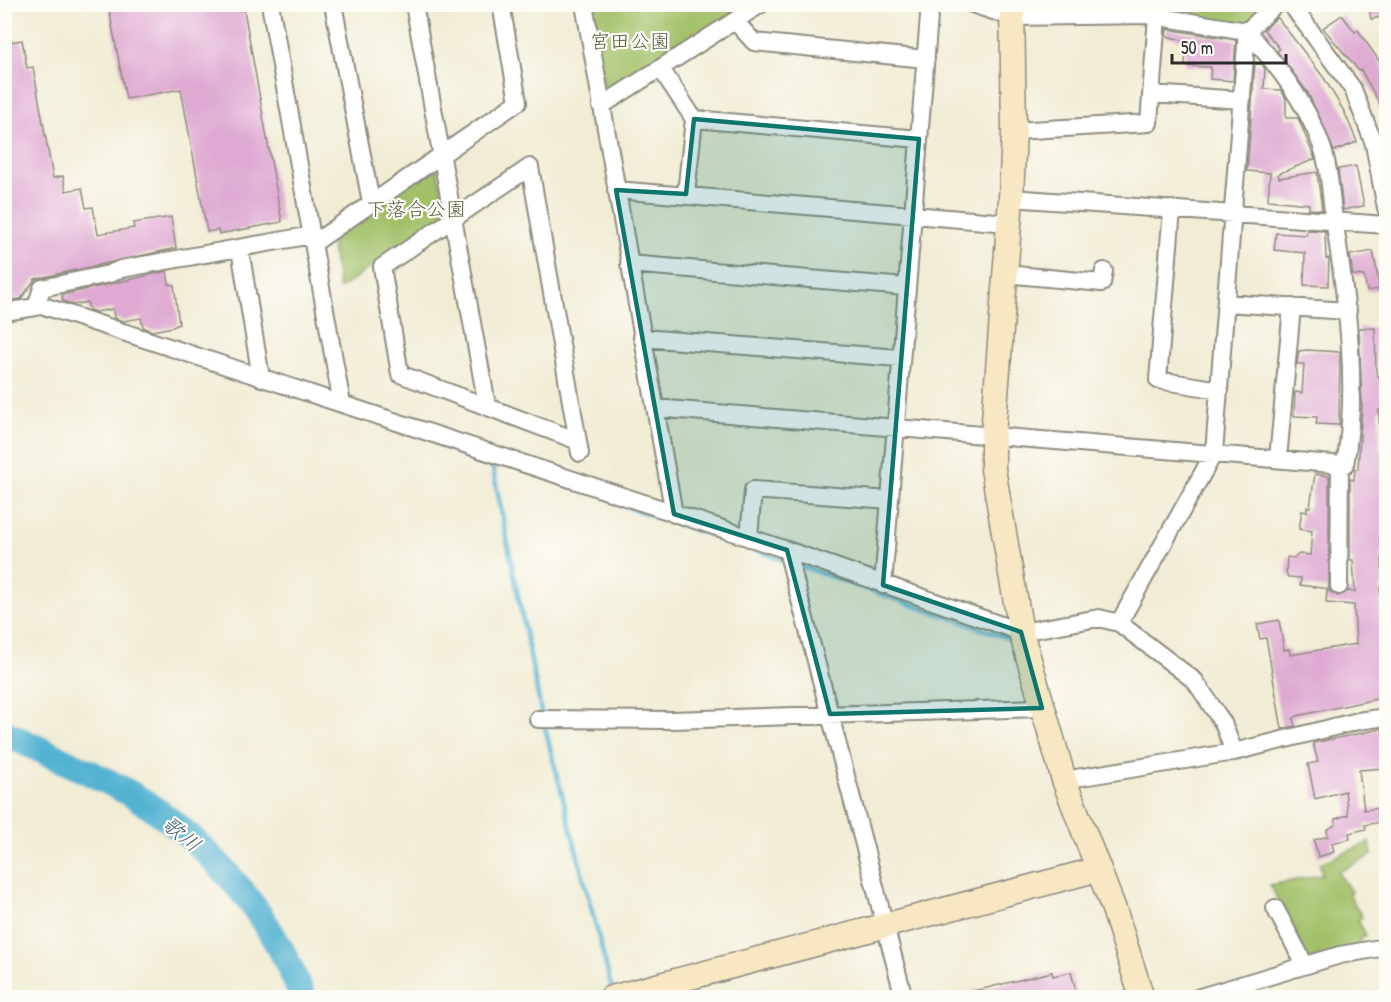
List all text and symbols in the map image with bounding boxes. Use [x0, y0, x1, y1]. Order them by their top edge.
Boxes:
park label: 宮田公園 [590, 27, 670, 54]
scale bar [1172, 27, 1286, 65]
text: 50 m [1181, 35, 1213, 60]
park label: 下落合公園 [366, 195, 466, 222]
water label: 歌川 [157, 809, 207, 859]

